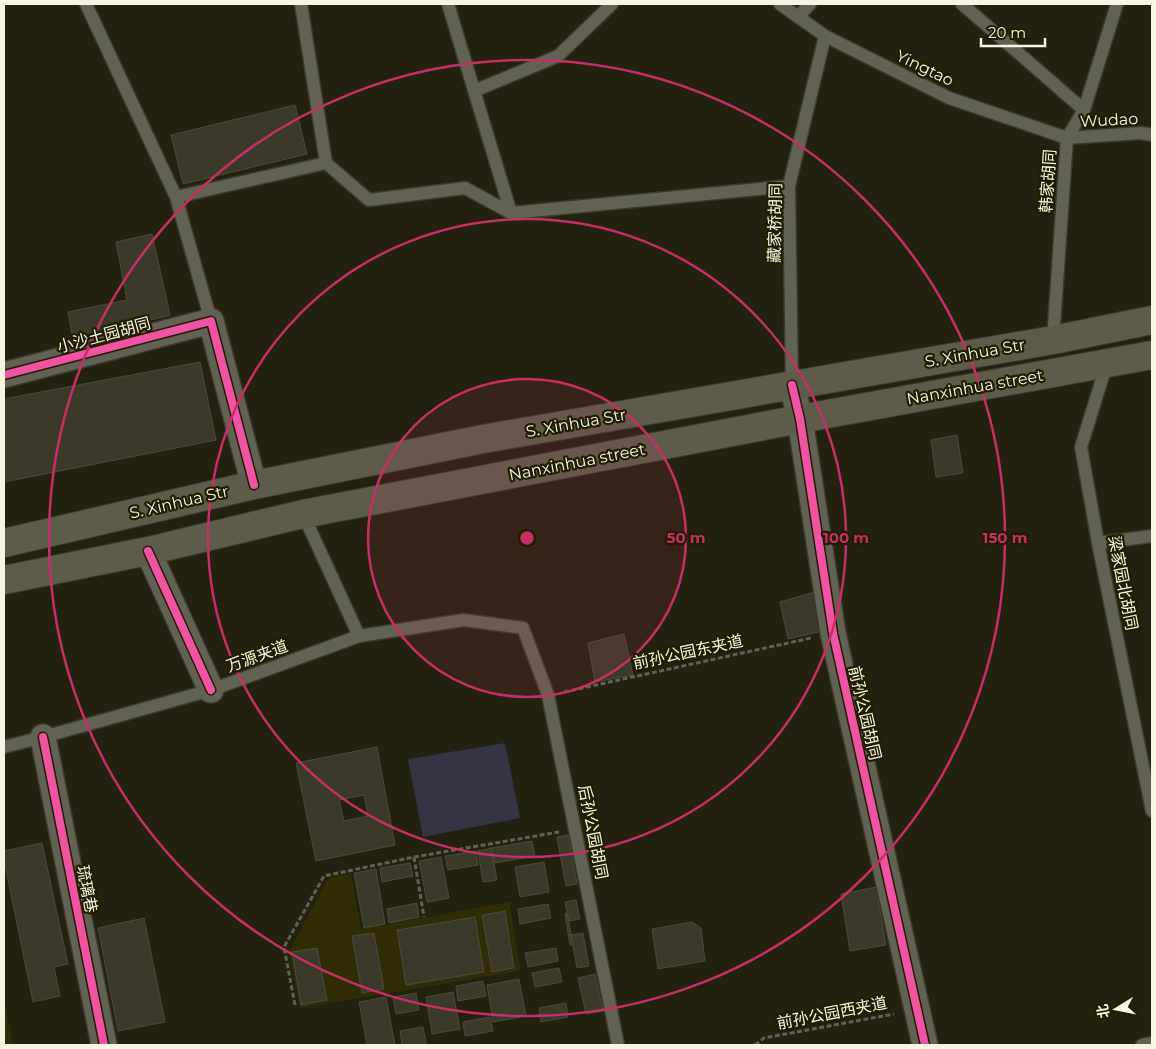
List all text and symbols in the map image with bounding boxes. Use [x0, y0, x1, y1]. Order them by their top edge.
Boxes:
scale bar [981, 15, 1045, 47]
text: 20 m [988, 23, 1026, 42]
street label: Yingtao [893, 46, 957, 90]
street label: Wudao [1079, 109, 1139, 131]
street label: 韩家胡同 [1036, 148, 1060, 214]
street label: 藏家桥胡同 [765, 183, 785, 263]
street label: 小沙土园胡同 [55, 313, 153, 357]
street label: S. Xinhua Str [923, 335, 1027, 371]
street label: Nanxinhua street [905, 366, 1045, 408]
street label: S. Xinhua Str [524, 405, 628, 441]
street label: Nanxinhua street [507, 439, 647, 485]
street label: S. Xinhua Str [128, 481, 230, 523]
text: 50 m [666, 528, 706, 547]
text: 100 m [823, 528, 869, 547]
text: 150 m [983, 528, 1027, 547]
centre of rings [518, 529, 536, 547]
street label: 梁家园北胡同 [1105, 534, 1141, 632]
street label: 前孙公园东夹道 [631, 631, 745, 673]
street label: 万源夹道 [224, 636, 290, 676]
street label: 前孙公园胡同 [845, 664, 885, 762]
street label: 后孙公园胡同 [575, 783, 611, 881]
street label: 琉璃巷 [73, 864, 101, 914]
north arrow [1091, 984, 1141, 1034]
street label: 前孙公园西夹道 [775, 993, 889, 1033]
text: 北 [1093, 1003, 1113, 1020]

